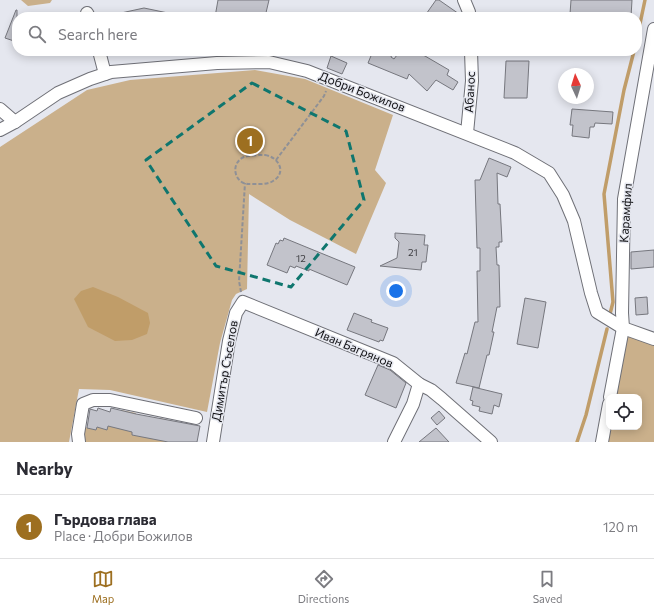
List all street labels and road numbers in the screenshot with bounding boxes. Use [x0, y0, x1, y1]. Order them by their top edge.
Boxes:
street label: Добри Божилов [317, 68, 408, 114]
street label: Абанос [461, 71, 477, 113]
street label: Карамфил [616, 183, 634, 243]
street label: Димитър Съселов [208, 319, 240, 422]
street label: Иван Багрянов [313, 324, 396, 370]

